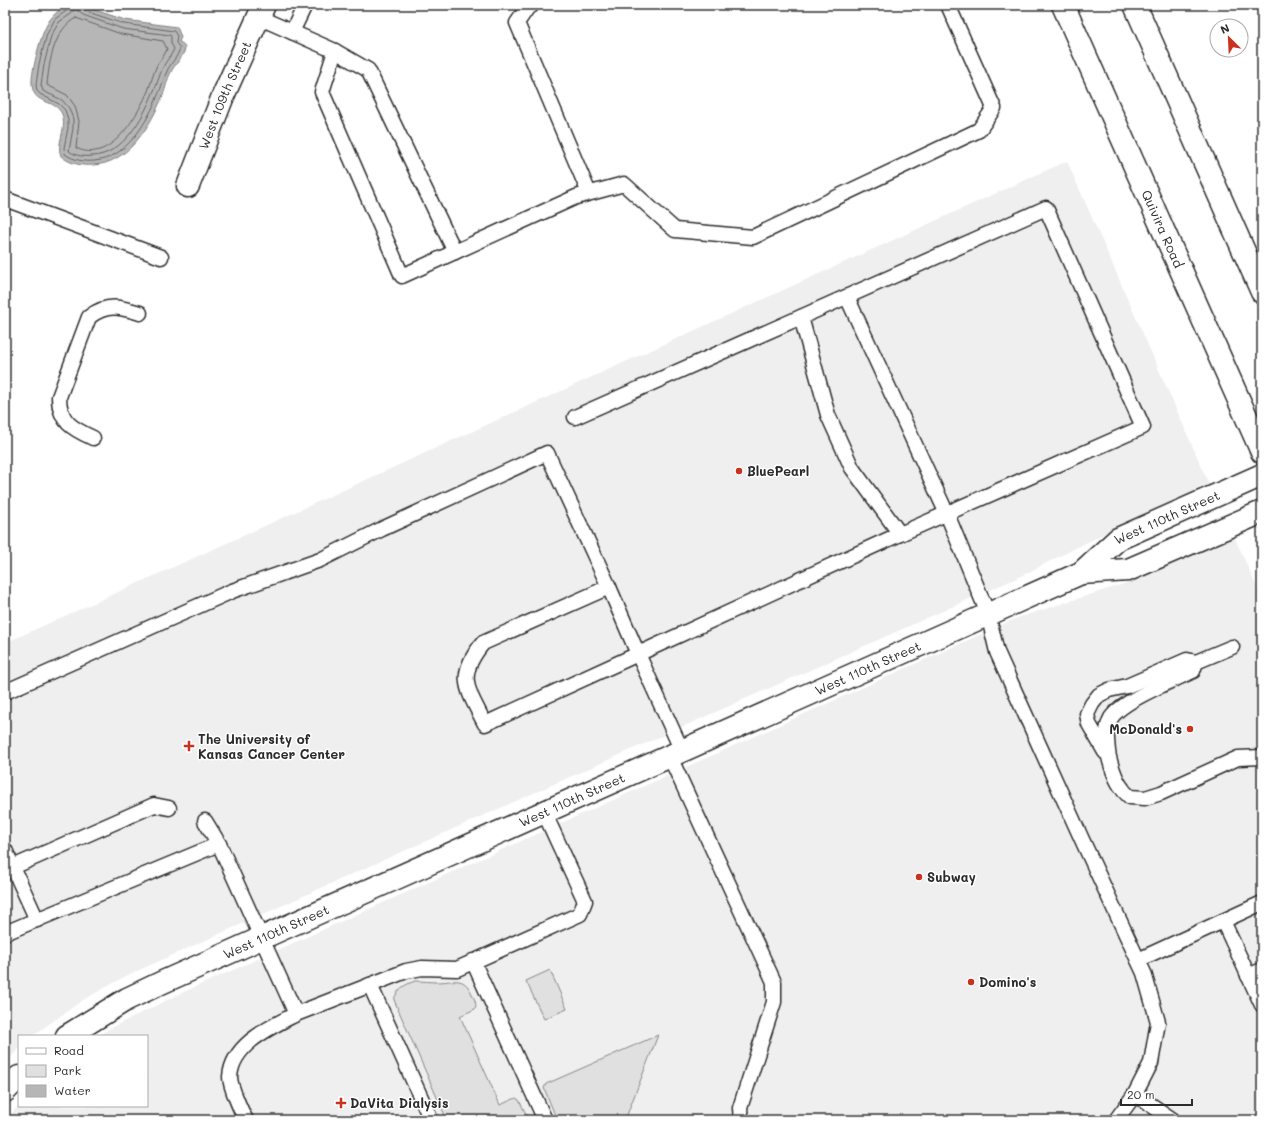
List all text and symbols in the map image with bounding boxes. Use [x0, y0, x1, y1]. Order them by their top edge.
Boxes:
north arrow [1209, 18, 1249, 58]
text: N [1218, 20, 1232, 37]
street label: West 109th Street [194, 38, 255, 152]
street label: Quivira Road [1138, 187, 1188, 270]
place label: BluePearl [747, 462, 809, 479]
marker: BluePearl [734, 466, 744, 476]
street label: West 110th Street [1111, 486, 1222, 548]
street label: West 110th Street [812, 636, 924, 698]
place label: McDonald's [1109, 720, 1182, 737]
marker: McDonald's [1185, 724, 1195, 734]
place label: The University of Kansas Cancer Center [198, 730, 345, 762]
marker: The University of Kansas Cancer Center [183, 740, 195, 752]
street label: West 110th Street [516, 768, 628, 830]
place label: Subway [927, 868, 976, 886]
marker: Subway [914, 872, 924, 882]
street label: West 110th Street [220, 900, 332, 962]
place label: Domino's [979, 973, 1036, 990]
marker: Domino's [966, 977, 976, 987]
legend [18, 1035, 148, 1107]
text: Road [54, 1042, 84, 1058]
text: Park [54, 1062, 81, 1078]
scale bar [1121, 1081, 1192, 1107]
text: Water [54, 1082, 91, 1098]
text: 20 m [1127, 1086, 1155, 1102]
place label: DaVita Dialysis [350, 1094, 449, 1112]
marker: DaVita Dialysis [335, 1097, 347, 1109]

